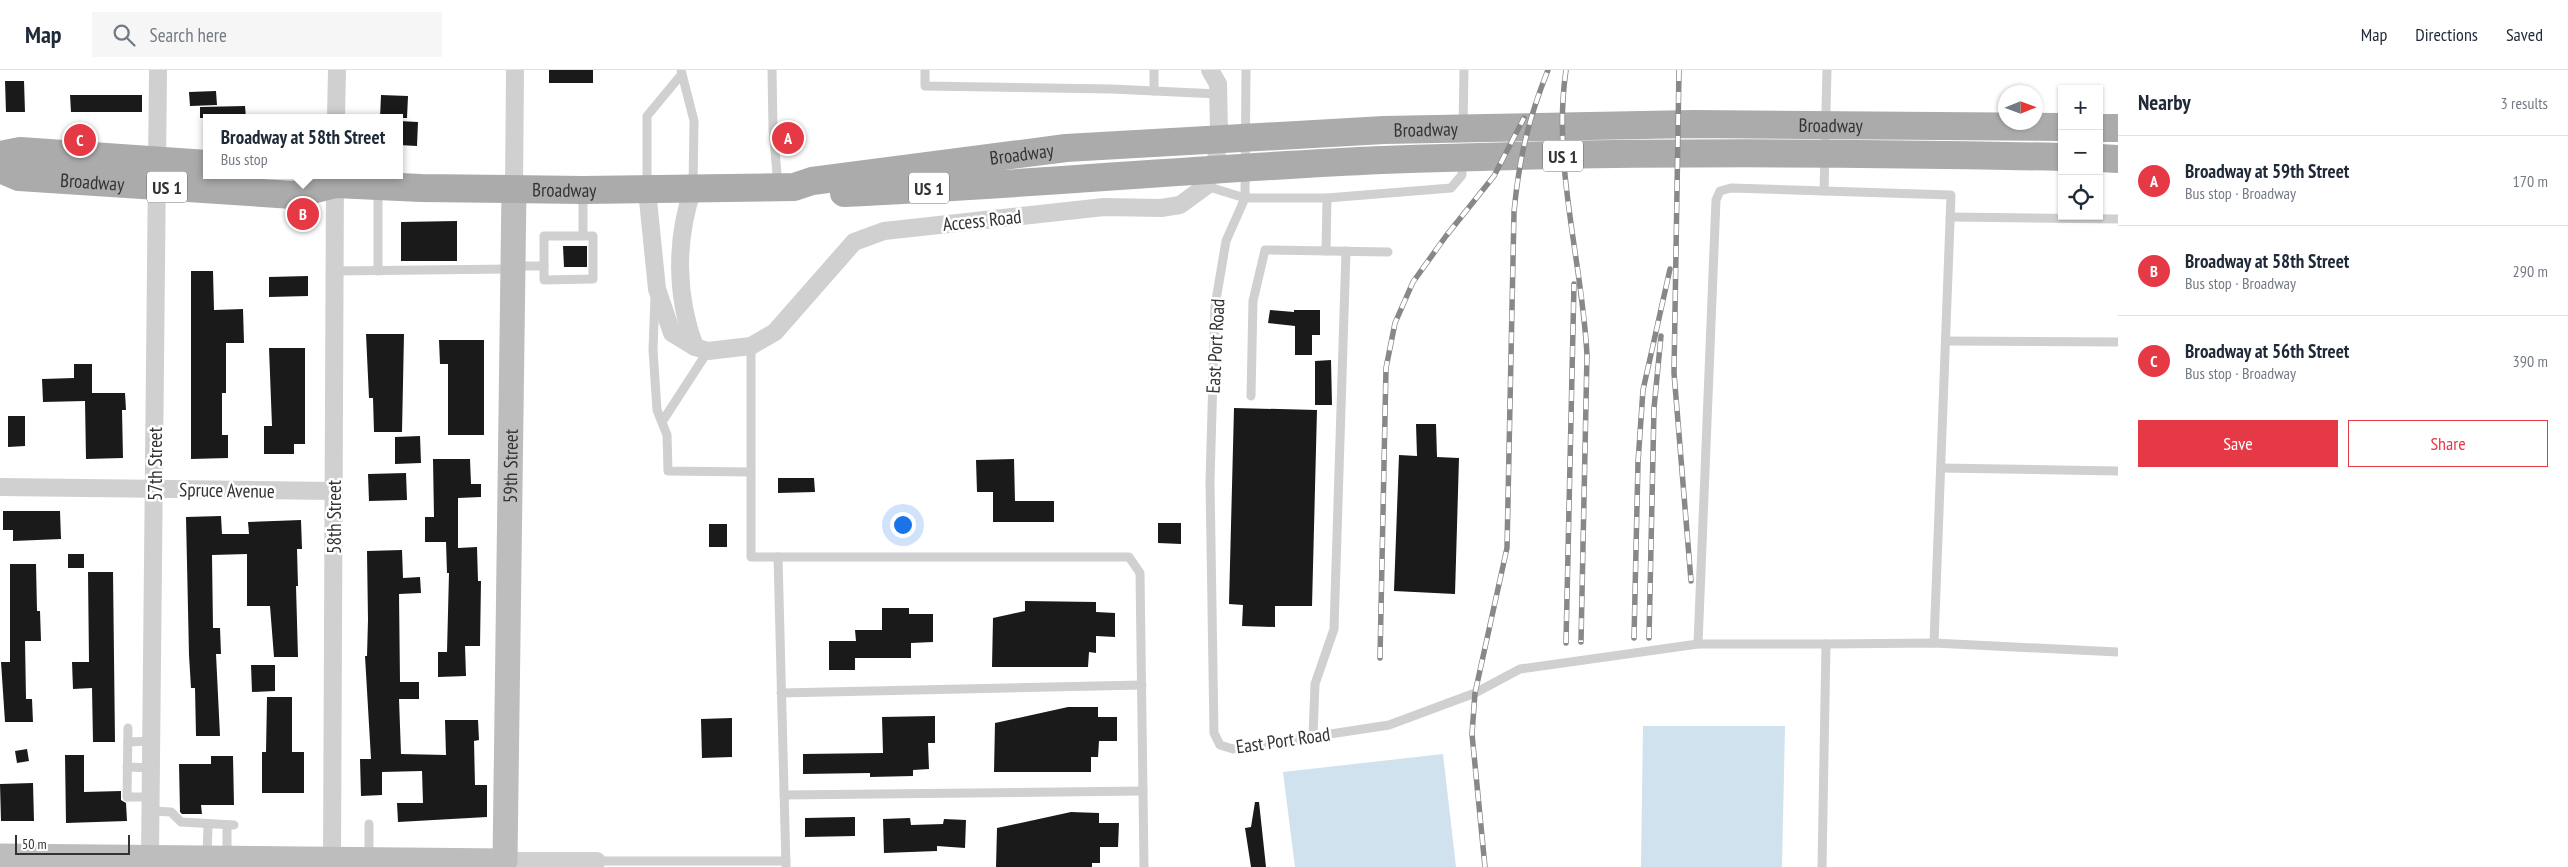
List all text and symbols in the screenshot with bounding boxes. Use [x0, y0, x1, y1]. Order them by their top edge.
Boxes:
search box [92, 12, 442, 57]
text: Map [25, 19, 62, 50]
icon: search [110, 21, 138, 49]
text: Search here [150, 23, 227, 47]
text: Map [2361, 23, 2387, 46]
text: Directions [2415, 23, 2478, 46]
text: Saved [2506, 23, 2543, 46]
north arrow [1998, 85, 2043, 130]
map controls [2058, 85, 2103, 220]
button: + [2058, 85, 2103, 130]
text: Nearby [2138, 89, 2191, 116]
text: 3 results [2501, 93, 2548, 113]
street label: Broadway [1798, 113, 1864, 137]
popup [203, 114, 403, 179]
street label: Broadway [1393, 117, 1459, 142]
pin: A [772, 119, 804, 157]
pin: C [64, 121, 96, 159]
text: Broadway at 58th Street [221, 125, 385, 149]
button: − [2058, 130, 2103, 175]
street label: Broadway [988, 138, 1056, 170]
road number: US 1 [1543, 140, 1583, 172]
text: Bus stop [221, 149, 268, 169]
text: Broadway at 59th Street [2185, 159, 2349, 183]
street label: Broadway [59, 168, 126, 196]
road number: US 1 [147, 171, 187, 202]
text: A [2150, 171, 2158, 191]
text: 170 m [2513, 171, 2548, 191]
road number: US 1 [909, 172, 949, 204]
button: locate [2058, 175, 2103, 220]
street label: Broadway [532, 177, 597, 202]
text: Bus stop · Broadway [2185, 183, 2296, 203]
pin: B [287, 195, 319, 233]
street label: Access Road [942, 204, 1022, 236]
text: Broadway at 58th Street [2185, 249, 2349, 273]
text: B [2150, 261, 2158, 281]
text: 290 m [2513, 261, 2548, 281]
text: Bus stop · Broadway [2185, 273, 2296, 293]
street label: East Port Road [1201, 298, 1229, 394]
text: Broadway at 56th Street [2185, 339, 2349, 363]
text: C [2150, 351, 2158, 371]
text: 390 m [2513, 351, 2548, 371]
text: Bus stop · Broadway [2185, 363, 2296, 383]
button: Save [2138, 420, 2338, 467]
button: Share [2348, 420, 2548, 467]
street label: 57th Street [143, 426, 167, 501]
street label: 59th Street [498, 428, 523, 503]
street label: Spruce Avenue [179, 477, 275, 503]
street label: 58th Street [322, 479, 346, 554]
your location [890, 512, 916, 538]
street label: East Port Road [1234, 722, 1332, 758]
scale bar [15, 832, 130, 855]
text: 50 m [22, 835, 47, 853]

